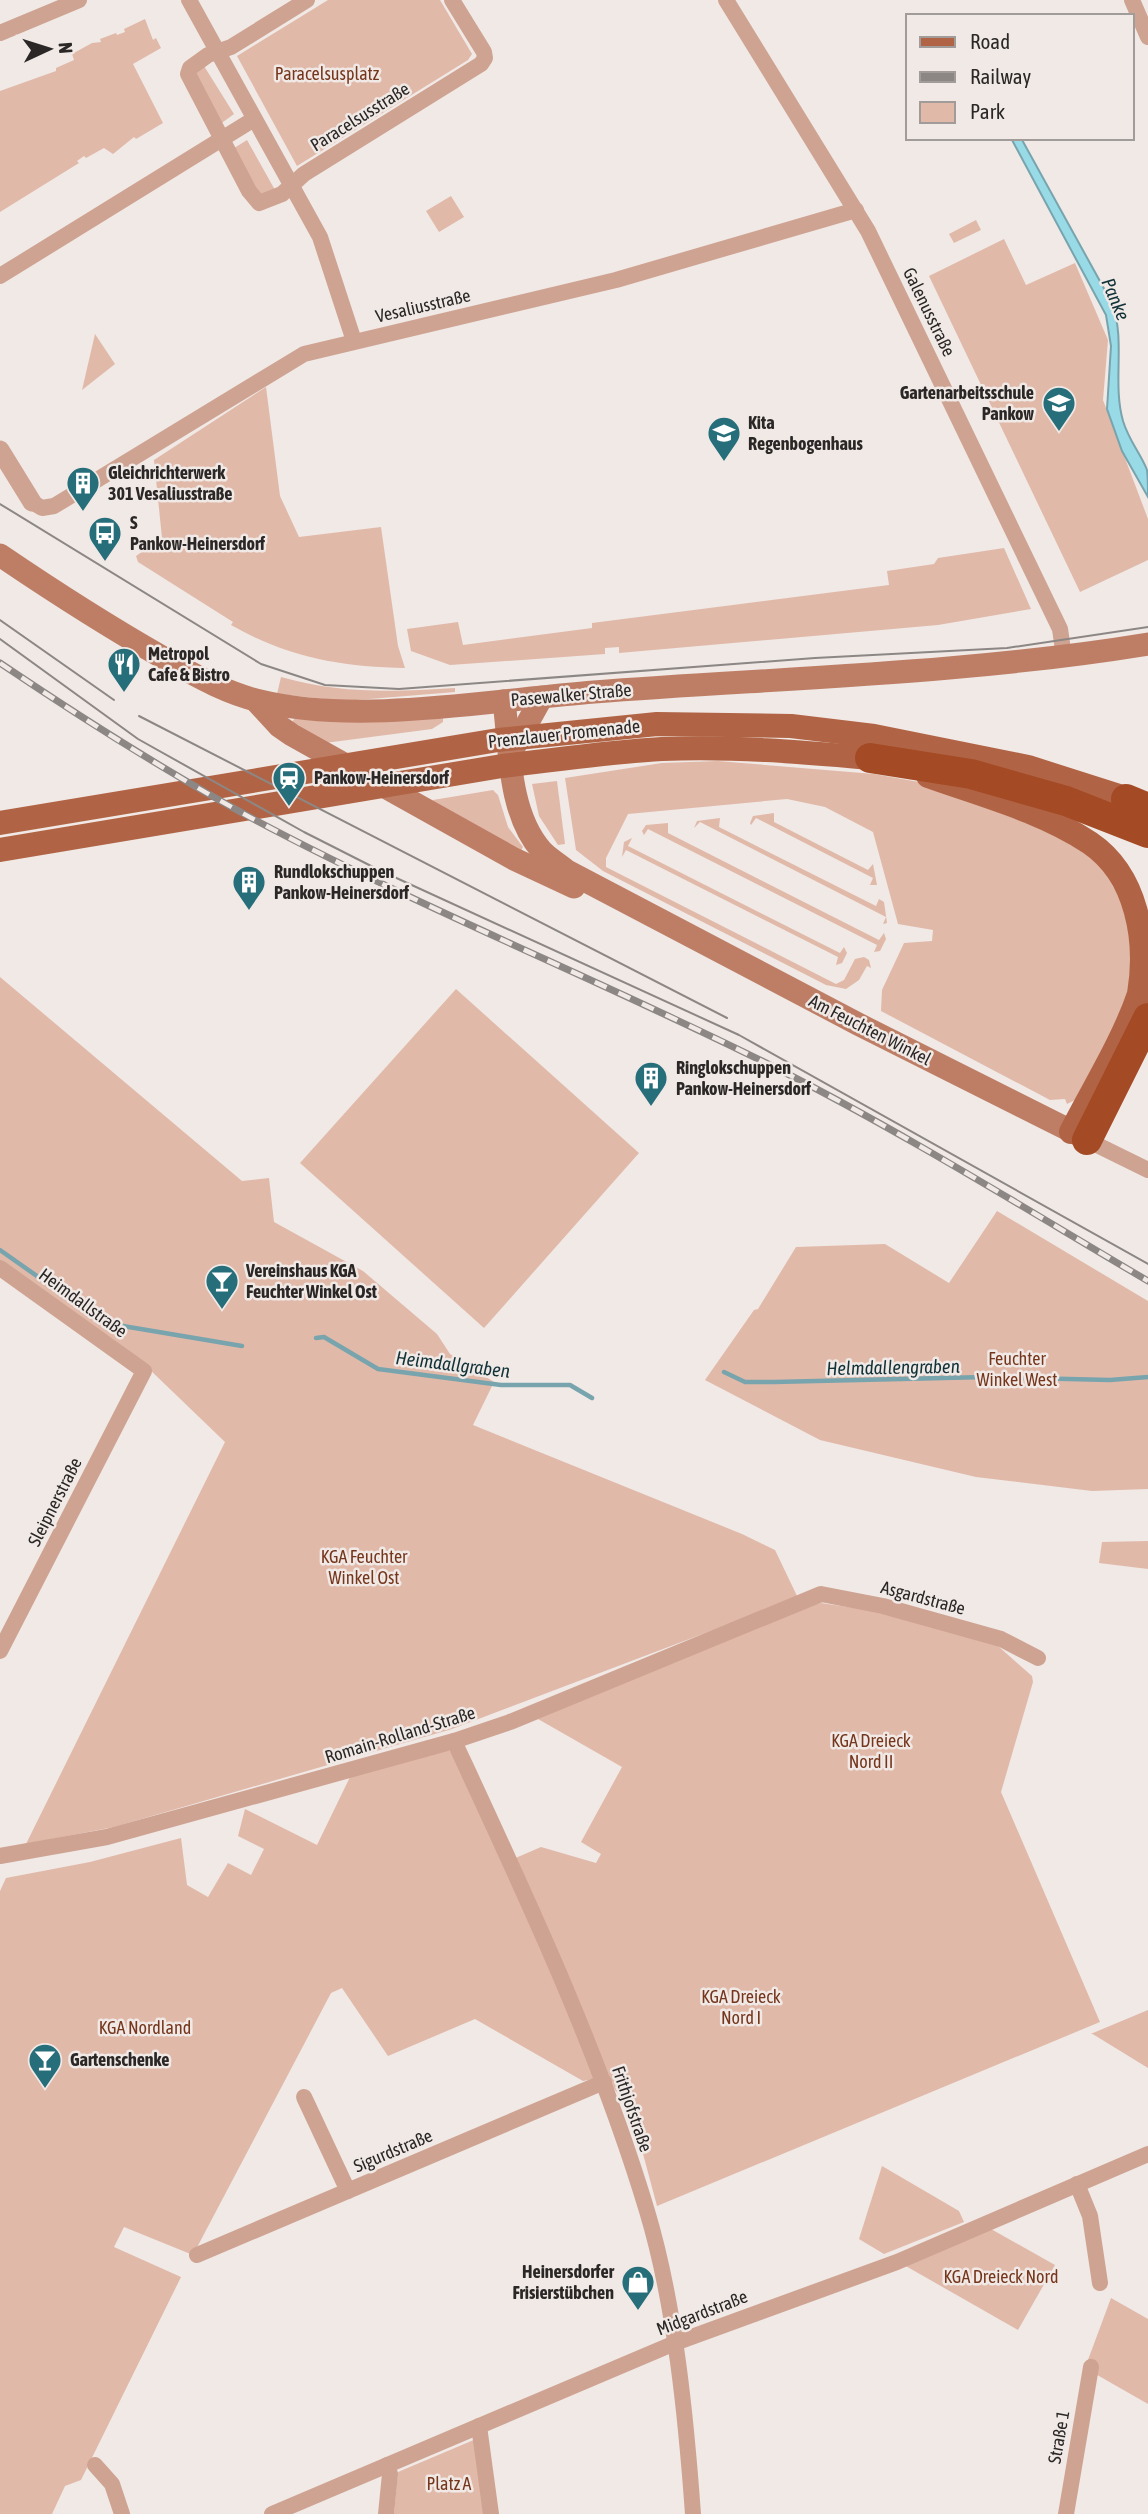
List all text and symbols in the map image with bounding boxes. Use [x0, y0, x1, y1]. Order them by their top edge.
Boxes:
north arrow [14, 14, 84, 84]
legend [906, 14, 1134, 140]
text: Road [970, 29, 1010, 53]
text: N [55, 41, 77, 54]
park label: Paracelsusplatz [275, 63, 380, 84]
text: Railway [970, 64, 1032, 88]
street label: Paracelsusstraße [306, 78, 413, 155]
text: Park [970, 99, 1005, 123]
street label: Galenusstraße [899, 264, 960, 360]
water label: Panke [1097, 275, 1135, 323]
street label: Vesaliusstraße [373, 284, 472, 327]
place label: Gartenarbeitsschule Pankow [900, 382, 1034, 424]
school or university icon: Gartenarbeitsschule Pankow [1040, 384, 1078, 433]
place label: Kita Regenbogenhaus [748, 412, 864, 454]
school or university icon: Kita Regenbogenhaus [705, 414, 743, 463]
place label: Gleichrichterwerk 301 Vesaliusstraße [108, 462, 232, 504]
building icon: Gleichrichterwerk 301 Vesaliusstraße [64, 464, 102, 513]
place label: S Pankow-Heinersdorf [130, 512, 266, 554]
bus stop icon: S Pankow-Heinersdorf [86, 514, 124, 563]
place label: Metropol Cafe & Bistro [148, 643, 230, 685]
restaurant icon: Metropol Cafe & Bistro [105, 645, 143, 694]
street label: Pasewalker Straße [510, 679, 632, 710]
street label: Prenzlauer Promenade [487, 715, 641, 752]
station icon: Pankow-Heinersdorf [270, 759, 308, 808]
place label: Pankow-Heinersdorf [314, 767, 450, 788]
place label: Rundlokschuppen Pankow-Heinersdorf [274, 861, 410, 903]
building icon: Rundlokschuppen Pankow-Heinersdorf [230, 863, 268, 912]
street label: Am Feuchten Winkel [806, 990, 935, 1069]
place label: Ringlokschuppen Pankow-Heinersdorf [676, 1057, 812, 1099]
building icon: Ringlokschuppen Pankow-Heinersdorf [632, 1059, 670, 1108]
place label: Vereinshaus KGA Feuchter Winkel Ost [245, 1260, 378, 1302]
bar icon: Vereinshaus KGA Feuchter Winkel Ost [203, 1262, 241, 1311]
street label: Heimdallstraße [35, 1264, 131, 1342]
water label: Heimdallgraben [395, 1346, 511, 1382]
park label: Feuchter Winkel West [976, 1348, 1058, 1390]
water label: Helmdallengraben [826, 1355, 960, 1379]
street label: Sleipnerstraße [23, 1454, 86, 1550]
park label: KGA Feuchter Winkel Ost [321, 1546, 408, 1588]
street label: Asgardstraße [879, 1576, 968, 1619]
street label: Romain-Rolland-Straße [322, 1702, 478, 1767]
park label: KGA Dreieck Nord II [831, 1730, 911, 1772]
park label: KGA Dreieck Nord I [701, 1986, 781, 2028]
park label: KGA Nordland [99, 2017, 191, 2038]
bar icon: Gartenschenke [26, 2041, 64, 2090]
place label: Gartenschenke [70, 2049, 169, 2070]
street label: Frithjofstraße [608, 2063, 657, 2154]
street label: Sigurdstraße [350, 2125, 435, 2177]
place label: Heinersdorfer Frisierstübchen [513, 2261, 615, 2303]
shop icon: Heinersdorfer Frisierstübchen [619, 2263, 657, 2312]
park label: KGA Dreieck Nord [944, 2266, 1058, 2287]
street label: Midgardstraße [653, 2286, 750, 2340]
street label: Straße 1 [1044, 2409, 1074, 2465]
park label: Platz A [427, 2473, 472, 2494]

